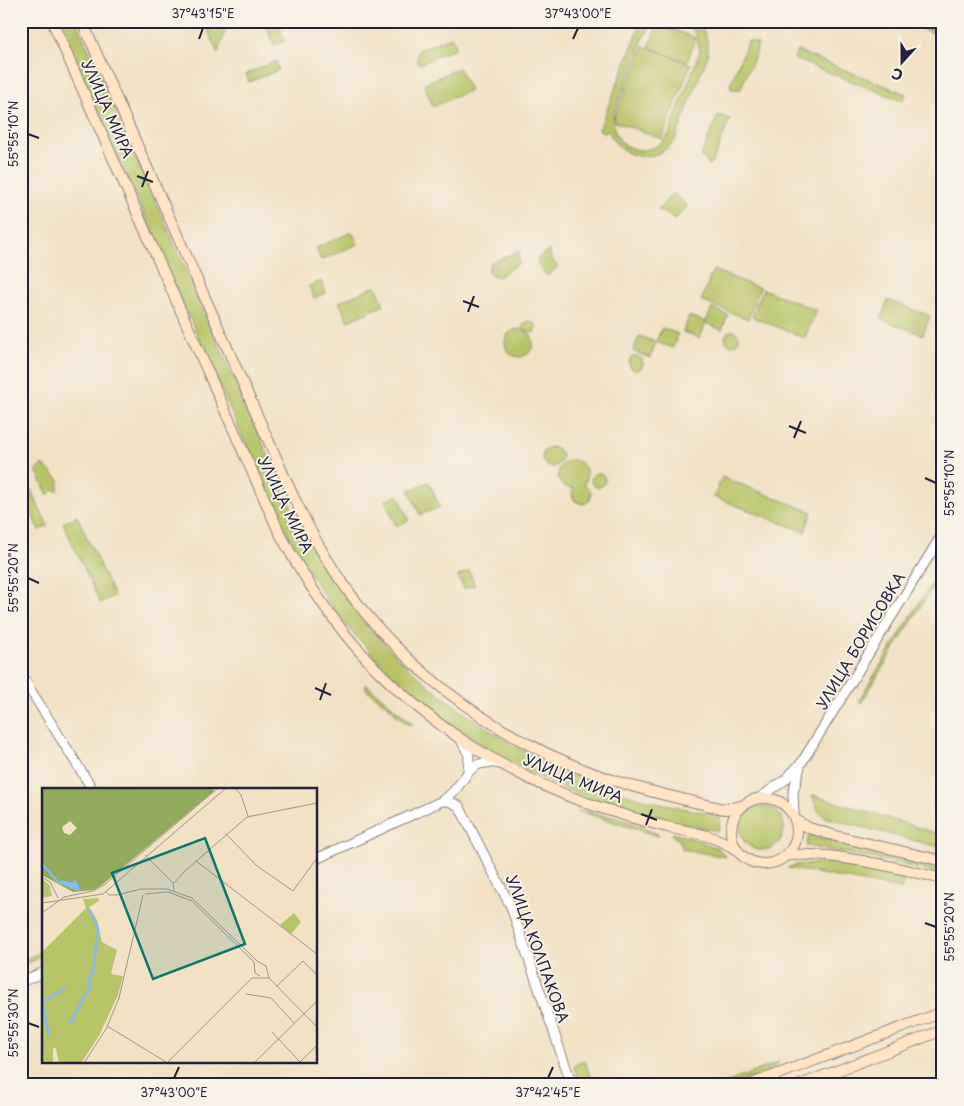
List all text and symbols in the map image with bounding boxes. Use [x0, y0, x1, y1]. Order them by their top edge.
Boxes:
text: 37°43'15"E [171, 4, 235, 22]
text: 37°43'00"E [544, 4, 612, 22]
north arrow [876, 38, 926, 88]
street label: УЛИЦА МИРА [76, 55, 140, 161]
text: С [888, 63, 906, 86]
text: 55°55'10"N [4, 101, 22, 167]
text: 55°55'10"N [940, 450, 958, 516]
street label: УЛИЦА МИРА [253, 452, 320, 557]
text: 55°55'20"N [4, 543, 22, 613]
street label: УЛИЦА БОРИСОВКА [810, 567, 910, 713]
street label: УЛИЦА МИРА [520, 747, 627, 808]
inset map [42, 788, 318, 1064]
street label: УЛИЦА КОЛПАКОВА [501, 871, 576, 1026]
text: 55°55'20"N [940, 892, 958, 962]
text: 55°55'30"N [4, 988, 22, 1058]
text: 37°43'00"E [140, 1083, 208, 1101]
text: 37°42'45"E [515, 1083, 581, 1101]

